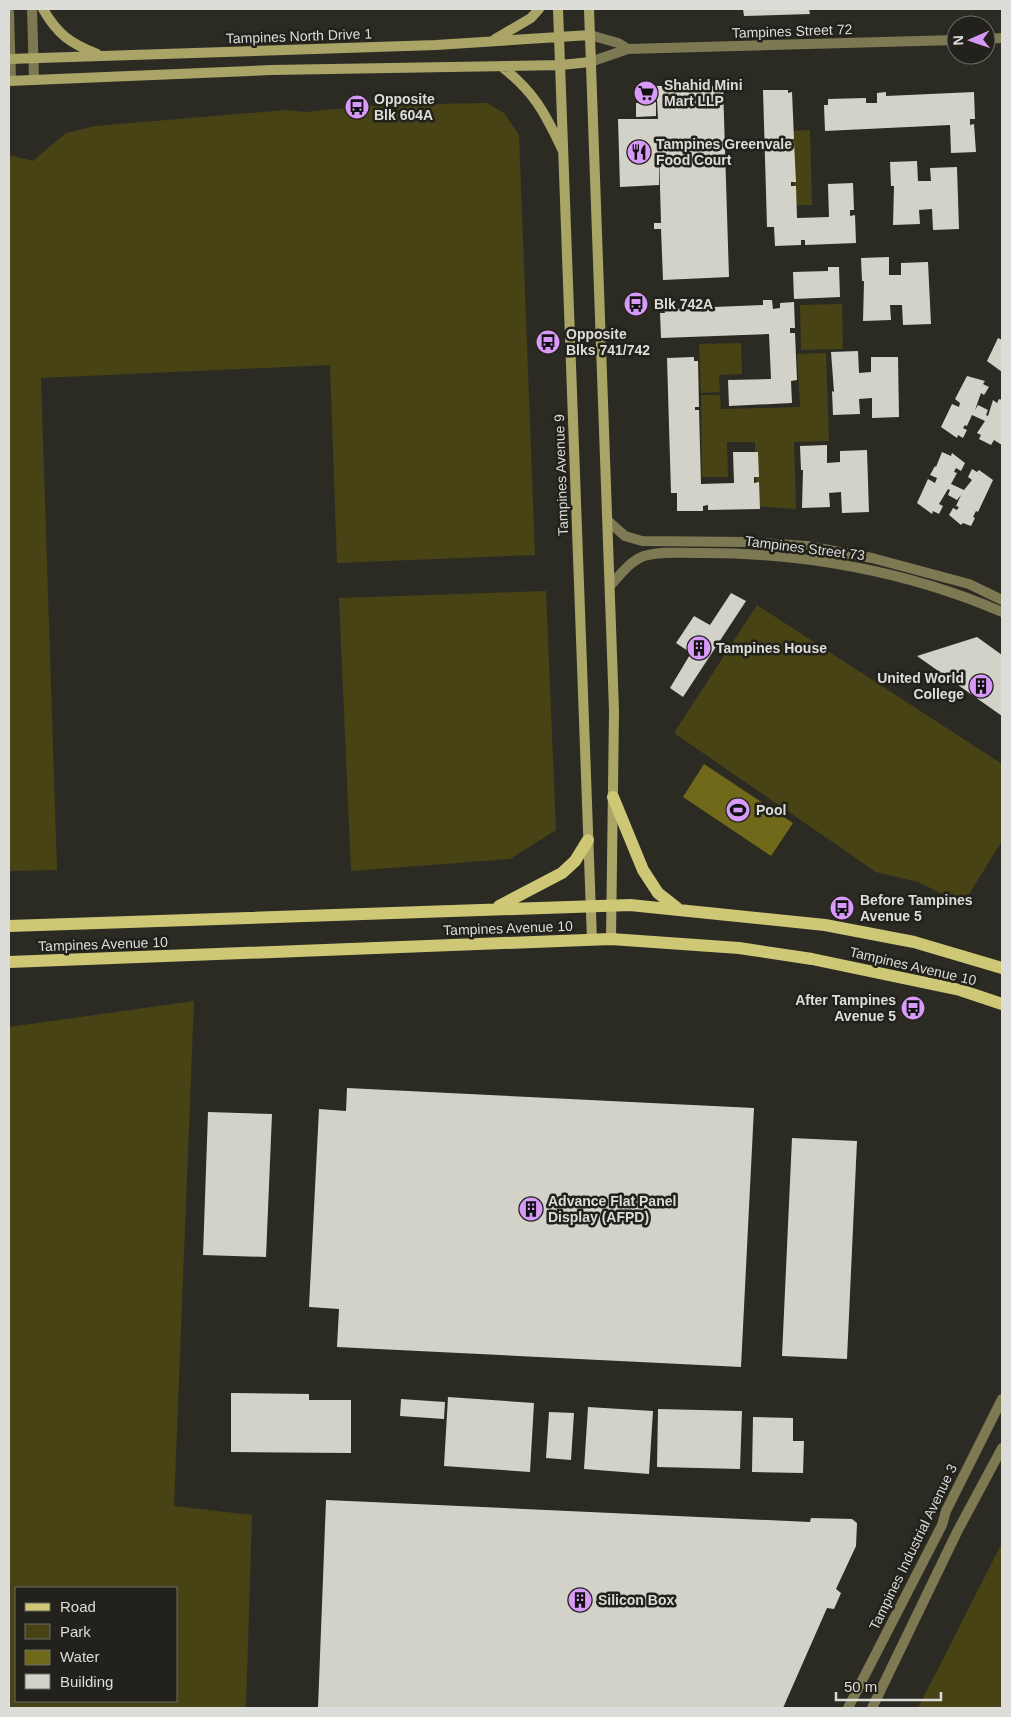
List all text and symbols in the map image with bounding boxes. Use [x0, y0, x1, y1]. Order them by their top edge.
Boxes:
north arrow [946, 15, 996, 65]
street label: Tampines Street 72 [731, 21, 853, 41]
street label: Tampines North Drive 1 [226, 25, 373, 47]
text: N [950, 35, 966, 46]
place label: Shahid Mini Mart LLP [664, 77, 743, 109]
supermarket icon: Shahid Mini Mart LLP [633, 80, 659, 106]
place label: Opposite Blk 604A [374, 91, 435, 123]
bus stop icon: Opposite Blk 604A [344, 94, 370, 120]
place label: Tampines Greenvale Food Court [656, 136, 792, 168]
restaurant icon: Tampines Greenvale Food Court [626, 139, 652, 165]
bus stop icon: Blk 742A [623, 291, 649, 317]
place label: Blk 742A [654, 296, 713, 312]
place label: Opposite Blks 741/742 [566, 326, 650, 358]
bus stop icon: Opposite Blks 741/742 [535, 329, 561, 355]
street label: Tampines Avenue 9 [551, 414, 571, 536]
street label: Tampines Street 73 [744, 533, 866, 563]
building icon: Tampines House [686, 635, 712, 661]
place label: Tampines House [716, 640, 827, 656]
place label: United World College [877, 670, 964, 702]
building icon: United World College [968, 673, 994, 699]
sports icon: Pool [725, 797, 751, 823]
place label: Pool [756, 802, 786, 818]
place label: Before Tampines Avenue 5 [860, 892, 973, 924]
bus stop icon: Before Tampines Avenue 5 [829, 895, 855, 921]
street label: Tampines Avenue 10 [443, 918, 573, 938]
street label: Tampines Avenue 10 [38, 934, 168, 954]
street label: Tampines Avenue 10 [848, 944, 978, 988]
place label: After Tampines Avenue 5 [795, 992, 896, 1024]
bus stop icon: After Tampines Avenue 5 [900, 995, 926, 1021]
place label: Advance Flat Panel Display (AFPD) [548, 1193, 676, 1225]
building icon: Advance Flat Panel Display (AFPD) [518, 1196, 544, 1222]
street label: Tampines Industrial Avenue 3 [866, 1461, 960, 1633]
legend [15, 1587, 178, 1702]
building icon: Silicon Box [567, 1587, 593, 1613]
place label: Silicon Box [598, 1592, 674, 1608]
text: Road [60, 1598, 96, 1615]
text: Park [60, 1623, 91, 1640]
text: Water [60, 1648, 99, 1665]
scale bar [836, 1670, 941, 1702]
text: Building [60, 1673, 113, 1690]
text: 50 m [844, 1678, 877, 1695]

